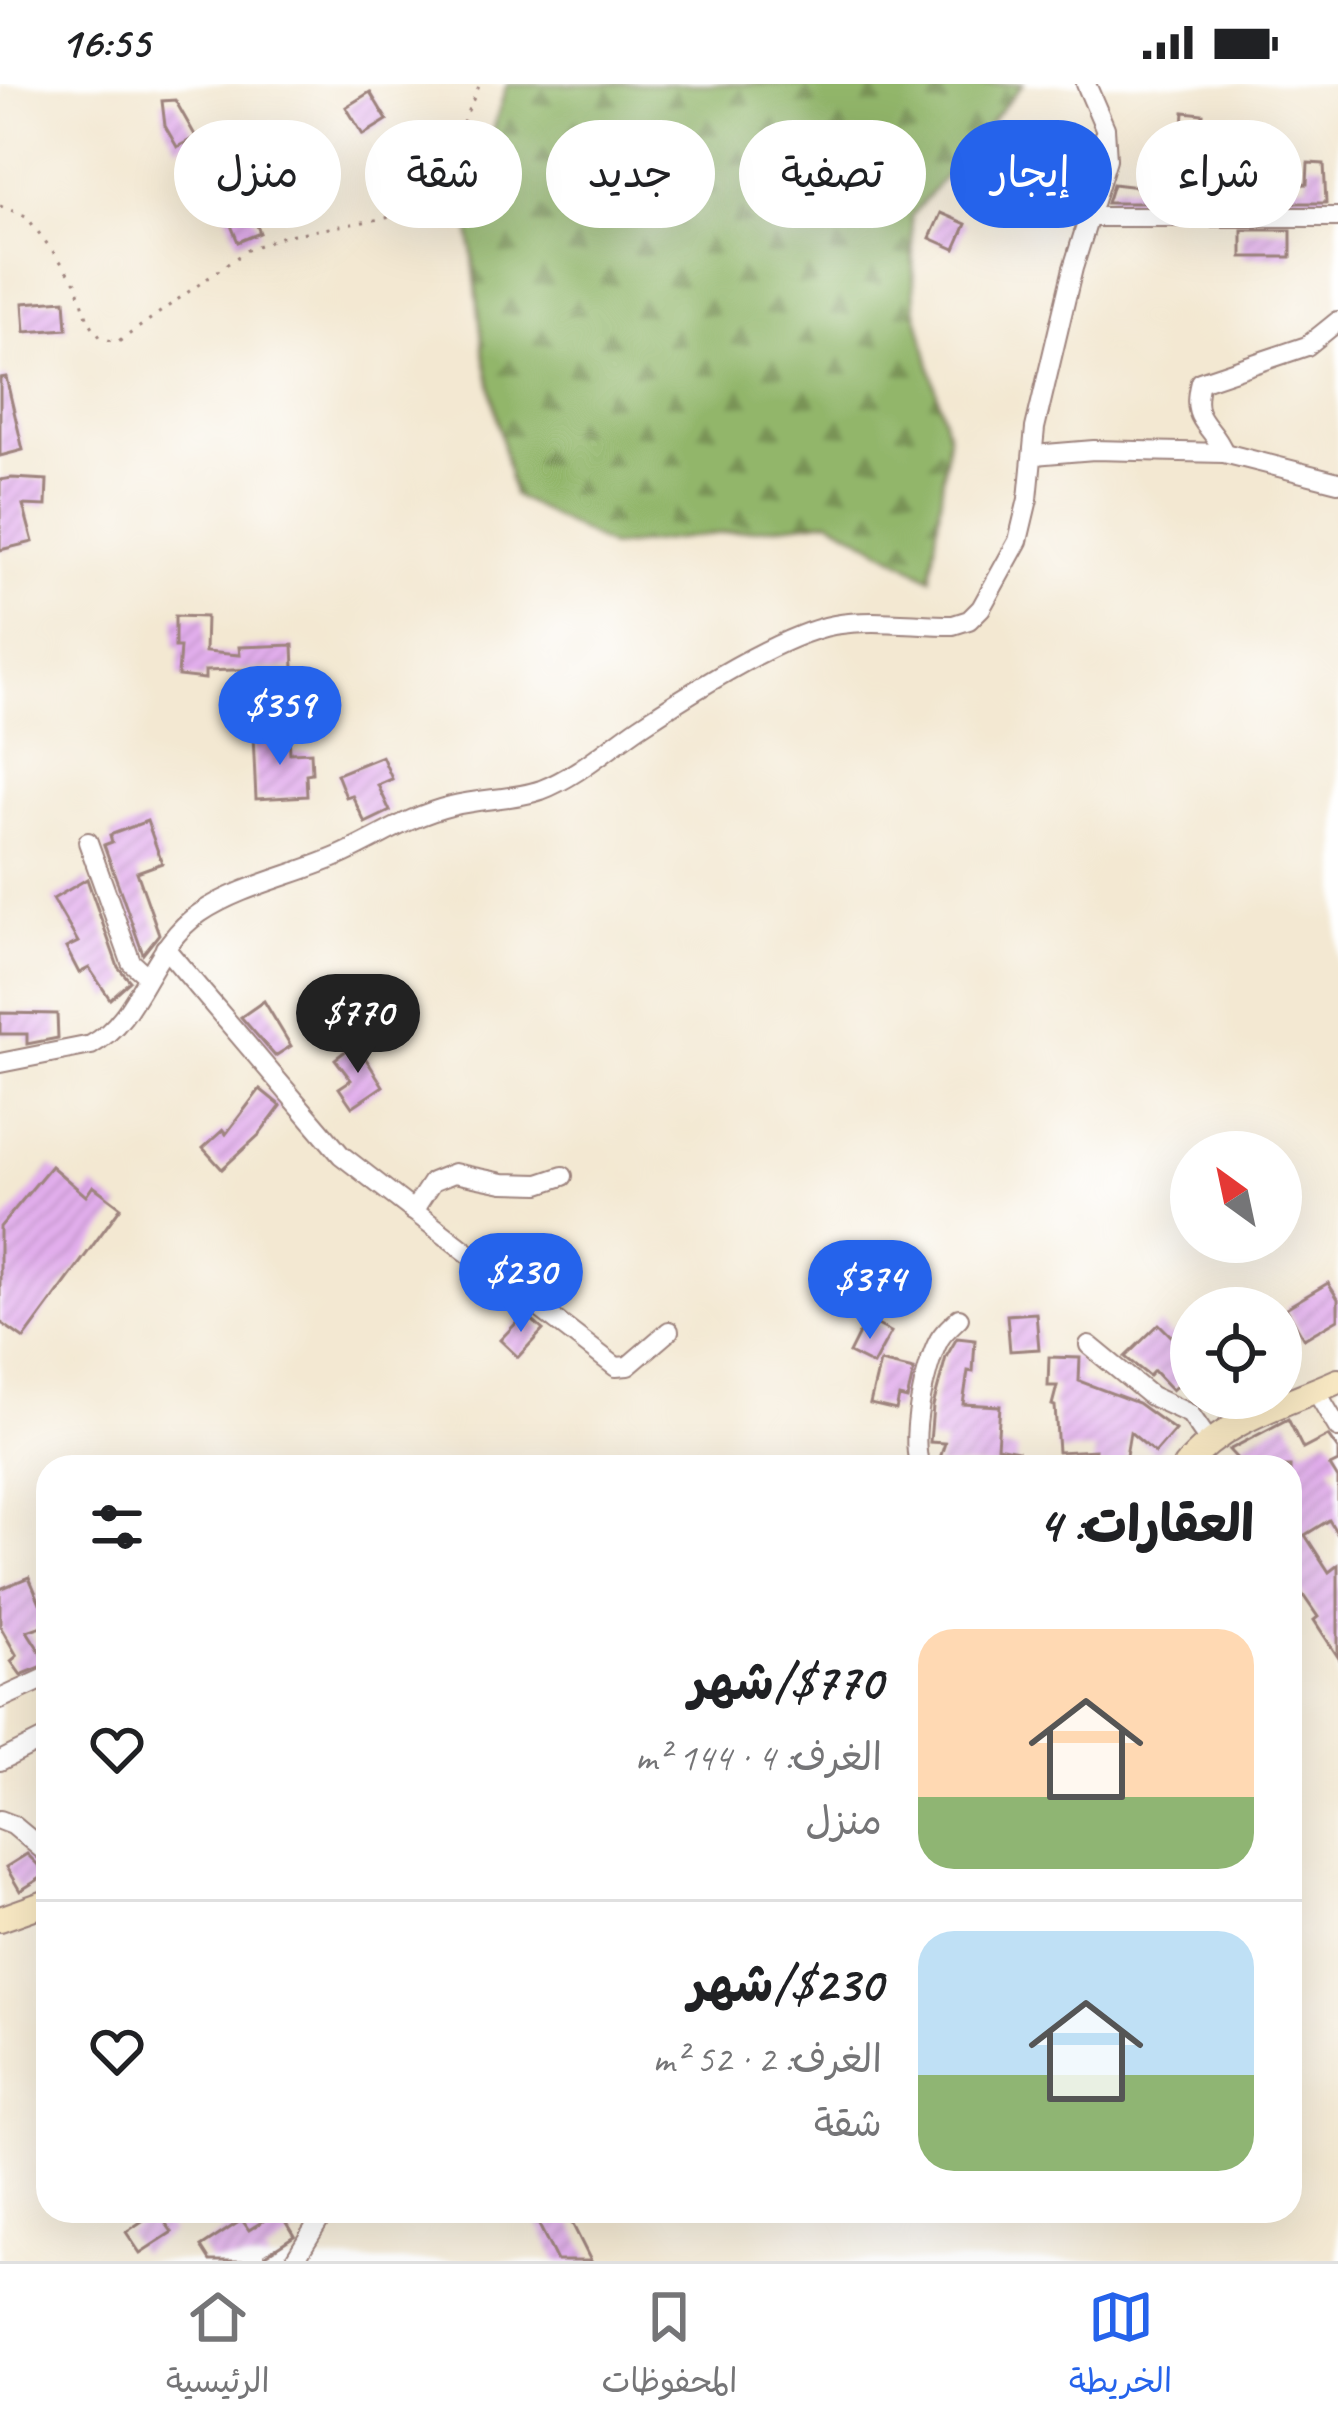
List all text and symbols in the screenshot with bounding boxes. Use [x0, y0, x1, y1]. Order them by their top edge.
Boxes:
text: 16:55 [60, 14, 149, 71]
chip: منزل [174, 120, 341, 228]
chip: شقة [365, 120, 522, 228]
chip: جديد [546, 120, 715, 228]
chip: تصفية [739, 120, 926, 228]
chip: إيجار [950, 120, 1112, 228]
chip: شراء [1136, 120, 1302, 228]
pin: $359 [209, 666, 351, 768]
text: $359 [245, 680, 315, 729]
pin: $770 [287, 974, 429, 1076]
text: $770 [323, 988, 393, 1037]
north arrow [1170, 1131, 1302, 1263]
map controls [1170, 1131, 1302, 1419]
pin: $230 [450, 1233, 592, 1335]
pin: $374 [799, 1240, 941, 1342]
text: $230 [486, 1247, 556, 1296]
text: $374 [835, 1254, 905, 1303]
button: locate [1170, 1287, 1302, 1419]
text: العقارات: 4 [1038, 1492, 1254, 1556]
icon: filters [84, 1494, 150, 1560]
text: $770/شهر [689, 1650, 882, 1714]
icon: home [1014, 1677, 1158, 1821]
icon: heart [84, 1716, 150, 1782]
text: الغرف: 4 · 144 m² [635, 1733, 882, 1782]
text: منزل [805, 1797, 882, 1846]
text: $230/شهر [689, 1952, 882, 2016]
icon: home [1014, 1979, 1158, 2123]
icon: heart [84, 2018, 150, 2084]
text: الغرف: 2 · 52 m² [652, 2035, 882, 2084]
text: شقة [814, 2099, 882, 2148]
tab: الرئيسية [166, 2284, 270, 2410]
tab: المحفوظات [601, 2284, 737, 2410]
tab: الخريطة [1069, 2284, 1172, 2410]

